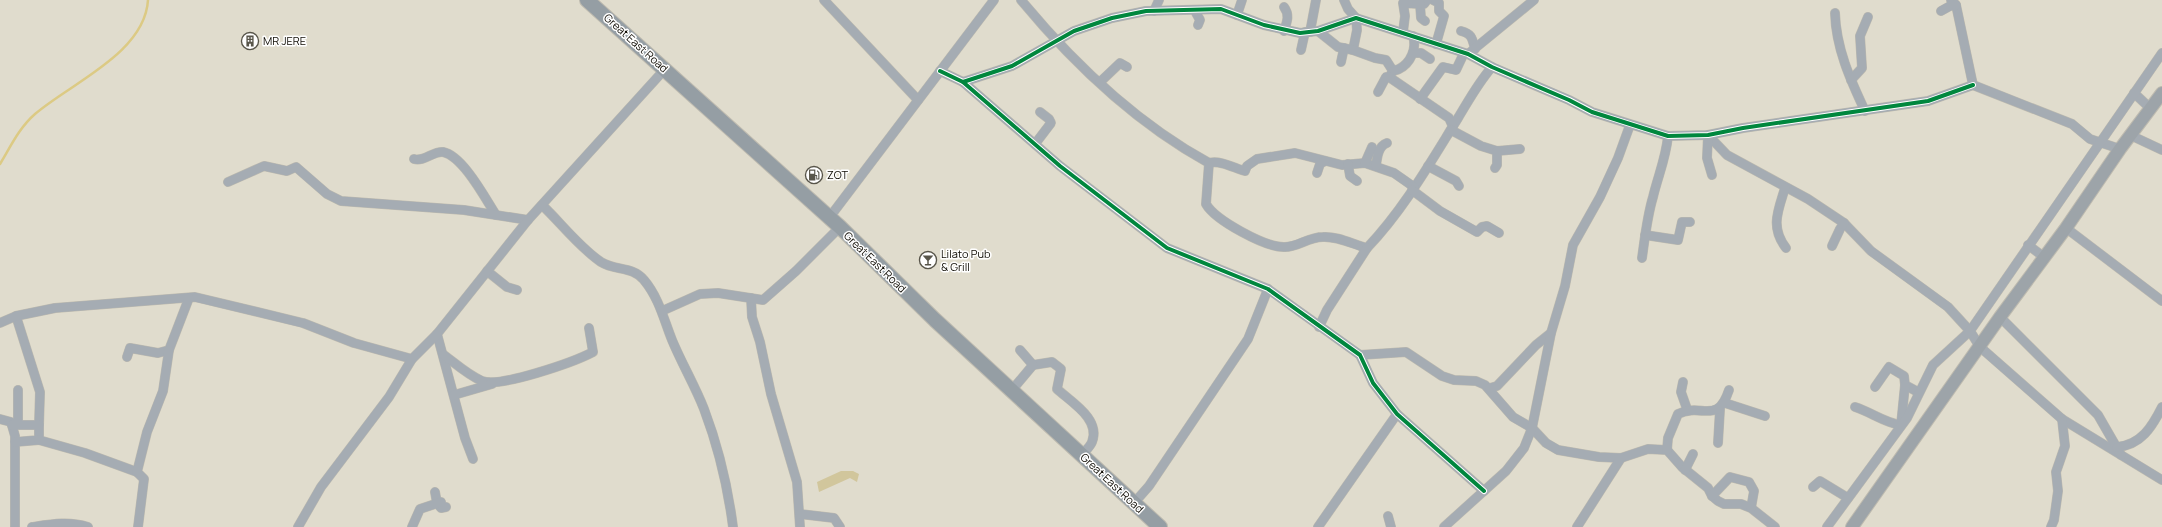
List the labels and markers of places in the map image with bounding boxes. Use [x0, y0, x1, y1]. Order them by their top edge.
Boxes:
building icon: MR JERE [240, 31, 260, 51]
place label: MR JERE [263, 33, 306, 48]
fuel station icon: ZOT [804, 165, 824, 185]
place label: ZOT [827, 167, 848, 182]
place label: Lilato Pub & Grill [941, 246, 991, 274]
bar icon: Lilato Pub & Grill [918, 250, 938, 270]

